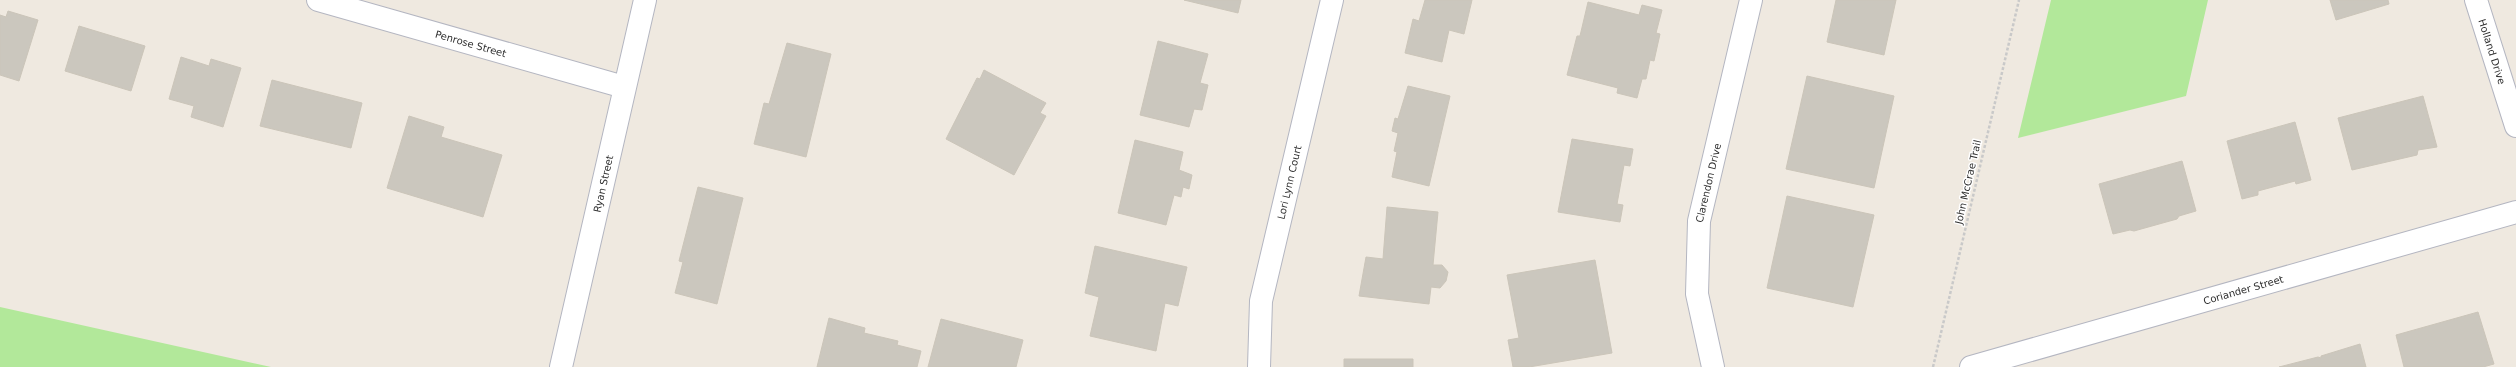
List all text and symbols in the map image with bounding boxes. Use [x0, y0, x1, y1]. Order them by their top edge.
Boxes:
street label: Holland Drive [2477, 17, 2508, 86]
street label: Penrose Street [434, 28, 508, 59]
street label: John McCrae Trail [1953, 139, 1983, 226]
street label: Clarendon Drive [1693, 142, 1723, 223]
street label: Lori Lynn Court [1275, 144, 1303, 220]
street label: Ryan Street [591, 154, 615, 213]
street label: Coriander Street [2202, 273, 2285, 306]

